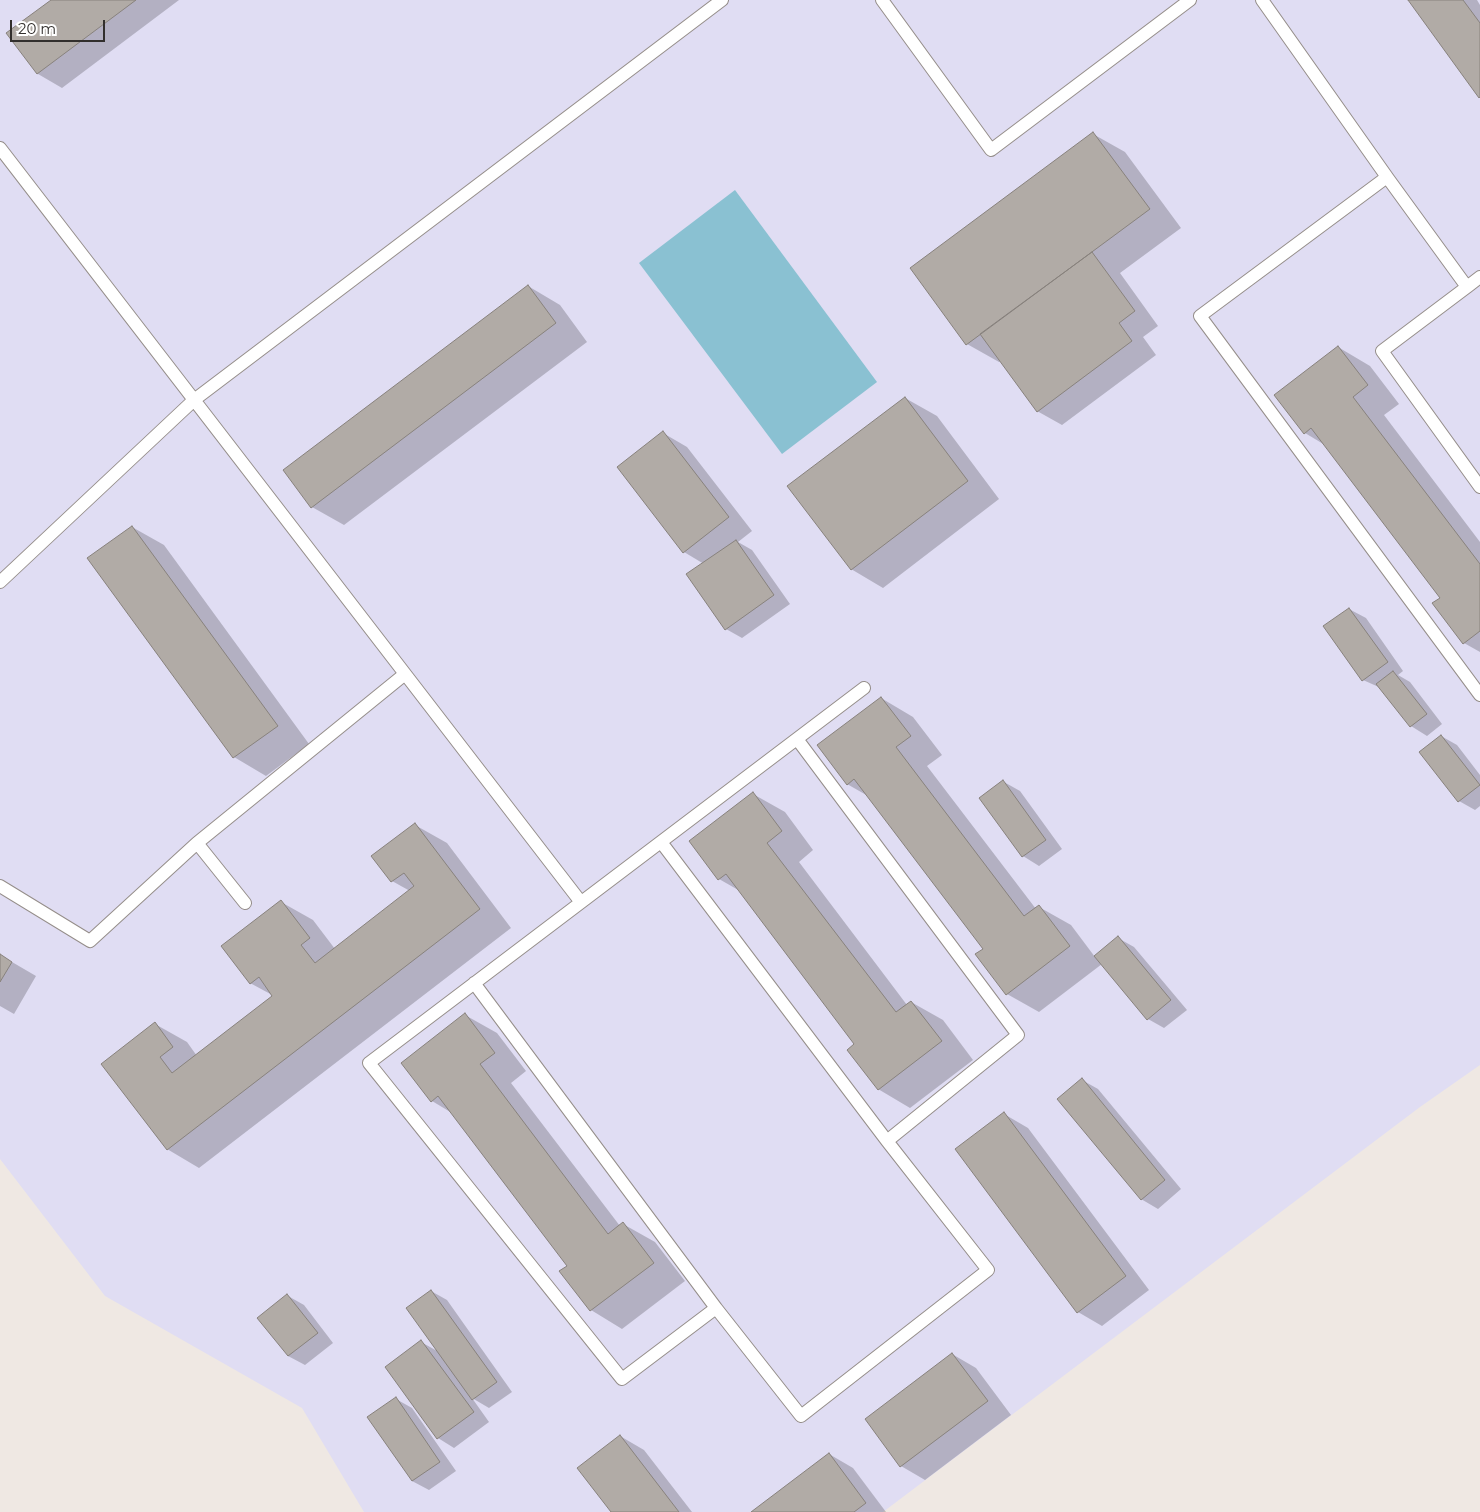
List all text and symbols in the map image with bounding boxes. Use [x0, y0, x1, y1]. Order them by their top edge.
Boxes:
scale bar [12, 10, 108, 42]
text: 20 m [18, 19, 56, 38]

